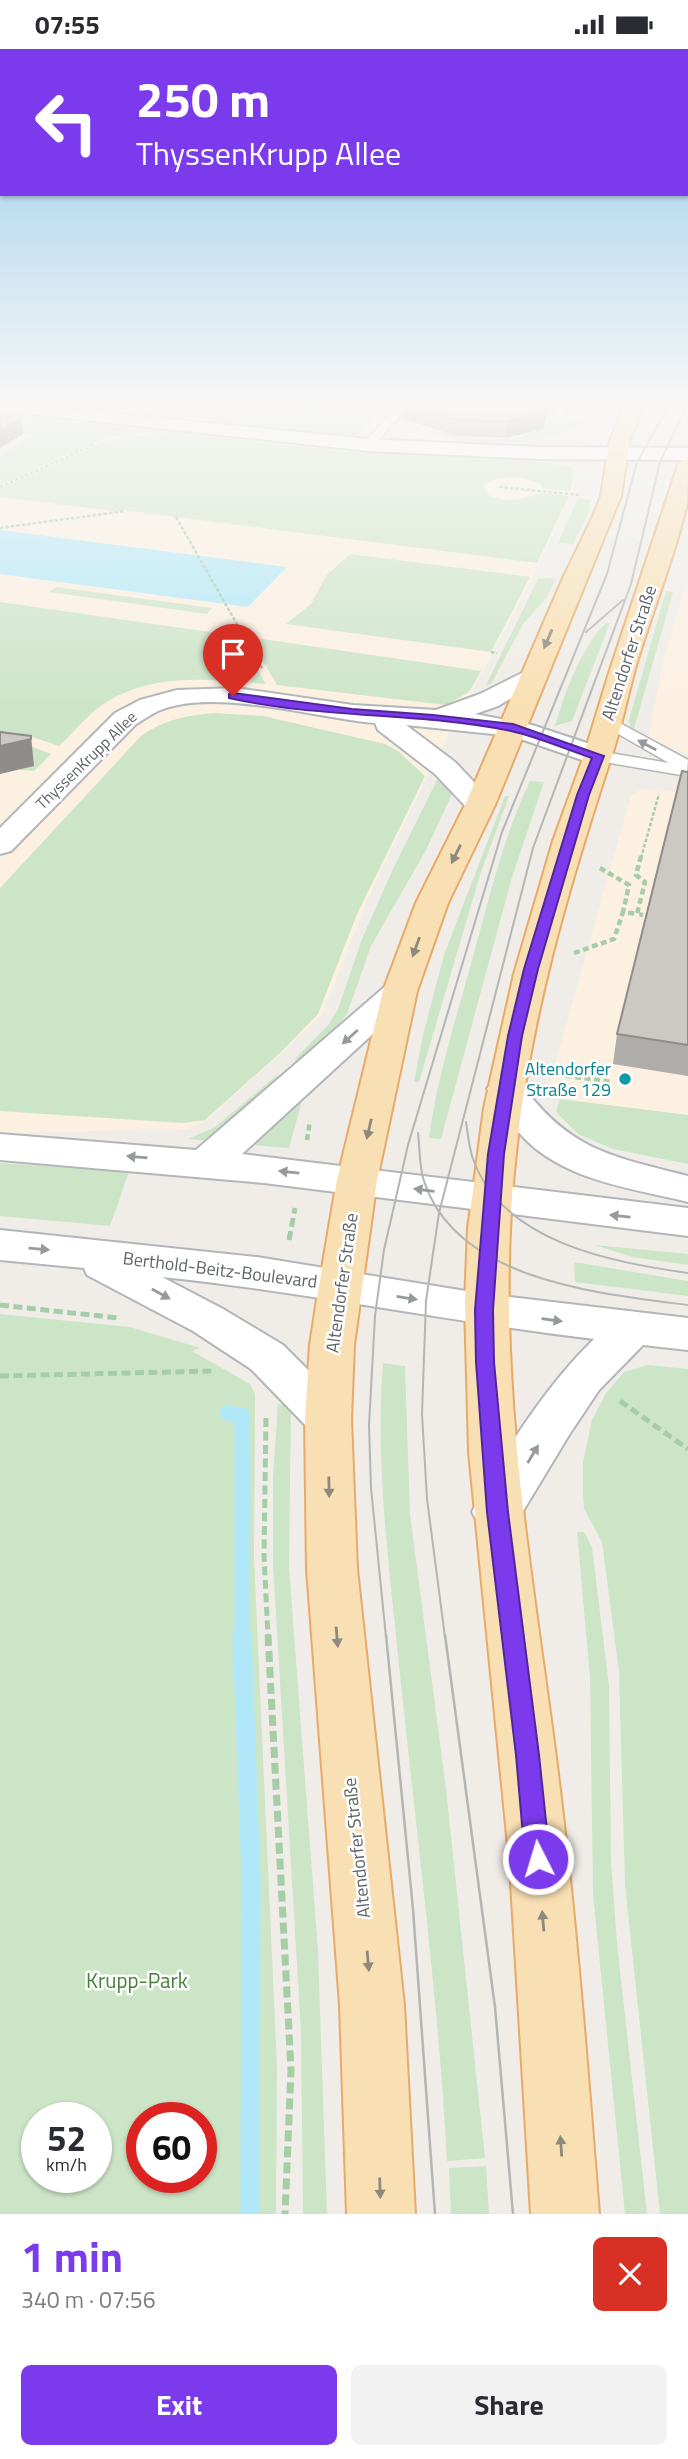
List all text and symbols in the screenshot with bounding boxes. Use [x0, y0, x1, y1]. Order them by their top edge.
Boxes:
text: 07:55 [35, 5, 100, 44]
text: 250 m [136, 61, 270, 136]
icon: left [21, 77, 112, 168]
text: ThyssenKrupp Allee [136, 129, 401, 177]
street label: Altendorfer Straße [594, 582, 663, 724]
pin [203, 624, 263, 696]
one-way arrow [542, 629, 553, 650]
icon: arrive [214, 635, 252, 673]
street label: ThyssenKrupp Allee [30, 705, 142, 815]
one-way arrow [637, 739, 657, 751]
one-way arrow [450, 844, 461, 864]
one-way arrow [410, 937, 421, 958]
one-way arrow [341, 1029, 359, 1045]
place label: Altendorfer Straße 129 [525, 1055, 611, 1103]
marker: Altendorfer Straße 129 [617, 1071, 633, 1087]
one-way arrow [363, 1118, 374, 1140]
one-way arrow [126, 1151, 148, 1162]
one-way arrow [278, 1166, 300, 1177]
one-way arrow [413, 1184, 435, 1195]
one-way arrow [609, 1210, 631, 1221]
street label: Altendorfer Straße [318, 1211, 365, 1355]
one-way arrow [28, 1243, 50, 1254]
street label: Berthold-Beitz-Boulevard [121, 1244, 319, 1295]
one-way arrow [151, 1288, 171, 1300]
one-way arrow [396, 1293, 418, 1304]
one-way arrow [541, 1314, 563, 1325]
one-way arrow [526, 1444, 539, 1464]
one-way arrow [323, 1477, 335, 1499]
one-way arrow [332, 1626, 343, 1648]
street label: Altendorfer Straße [336, 1777, 377, 1920]
position arrow [501, 1822, 575, 1896]
one-way arrow [538, 1910, 549, 1932]
one-way arrow [363, 1950, 374, 1972]
park label: Krupp-Park [86, 1964, 188, 1996]
speed limit sign: 60 [126, 2102, 217, 2193]
text: 52 [47, 2111, 86, 2165]
one-way arrow [555, 2135, 566, 2157]
text: km/h [46, 2151, 87, 2178]
one-way arrow [375, 2178, 386, 2200]
text: 1 min [21, 2224, 123, 2288]
button: close [593, 2237, 667, 2311]
text: 340 m · 07:56 [21, 2282, 156, 2317]
button: Exit [21, 2365, 337, 2445]
button: Share [351, 2365, 667, 2445]

